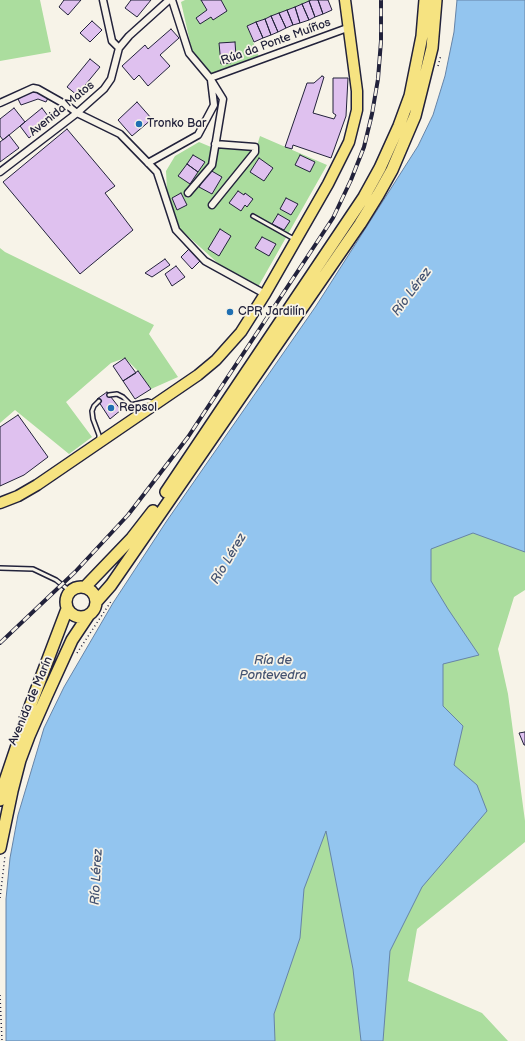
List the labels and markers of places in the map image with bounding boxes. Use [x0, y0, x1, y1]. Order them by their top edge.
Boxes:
place label: Tronko Bar [147, 117, 206, 131]
marker: Tronko Bar [134, 119, 144, 129]
place label: CPR Jardilín [238, 305, 305, 319]
marker: CPR Jardilín [225, 307, 235, 317]
place label: Repsol [119, 401, 157, 415]
marker: Repsol [106, 403, 116, 413]

